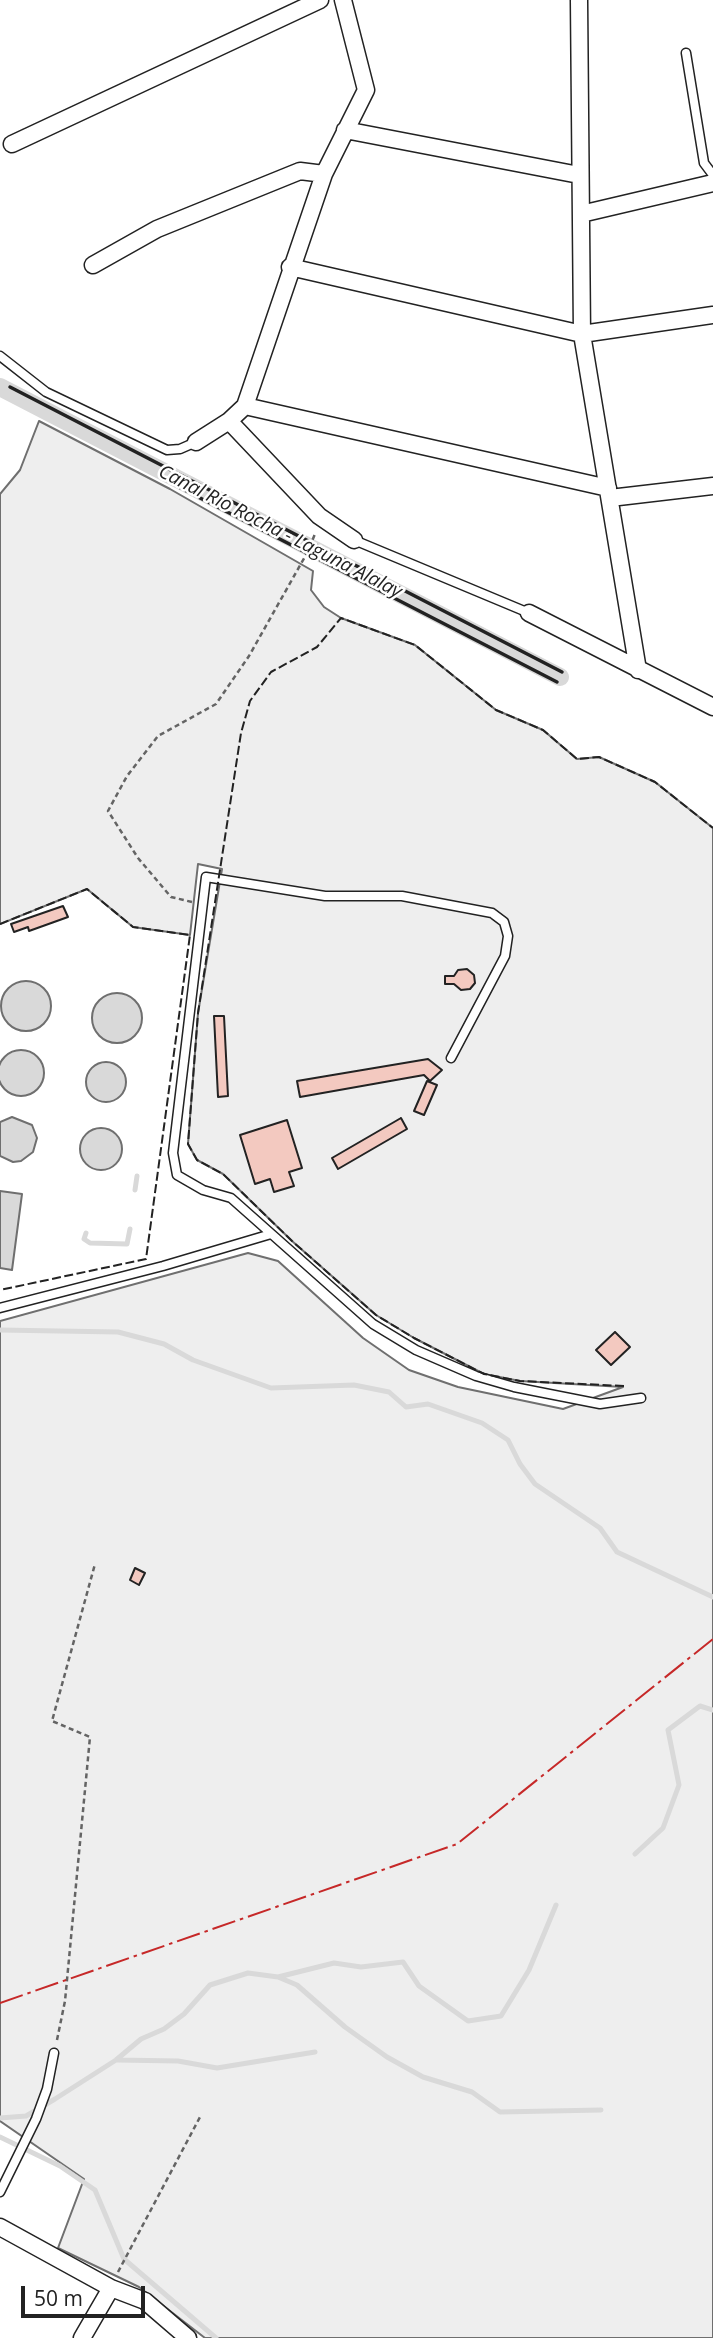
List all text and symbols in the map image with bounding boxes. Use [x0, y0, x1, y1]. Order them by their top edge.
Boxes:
water label: Canal Río Rocha - Laguna Alalay [155, 461, 405, 603]
scale bar [24, 2272, 149, 2316]
text: 50 m [34, 2284, 83, 2312]

